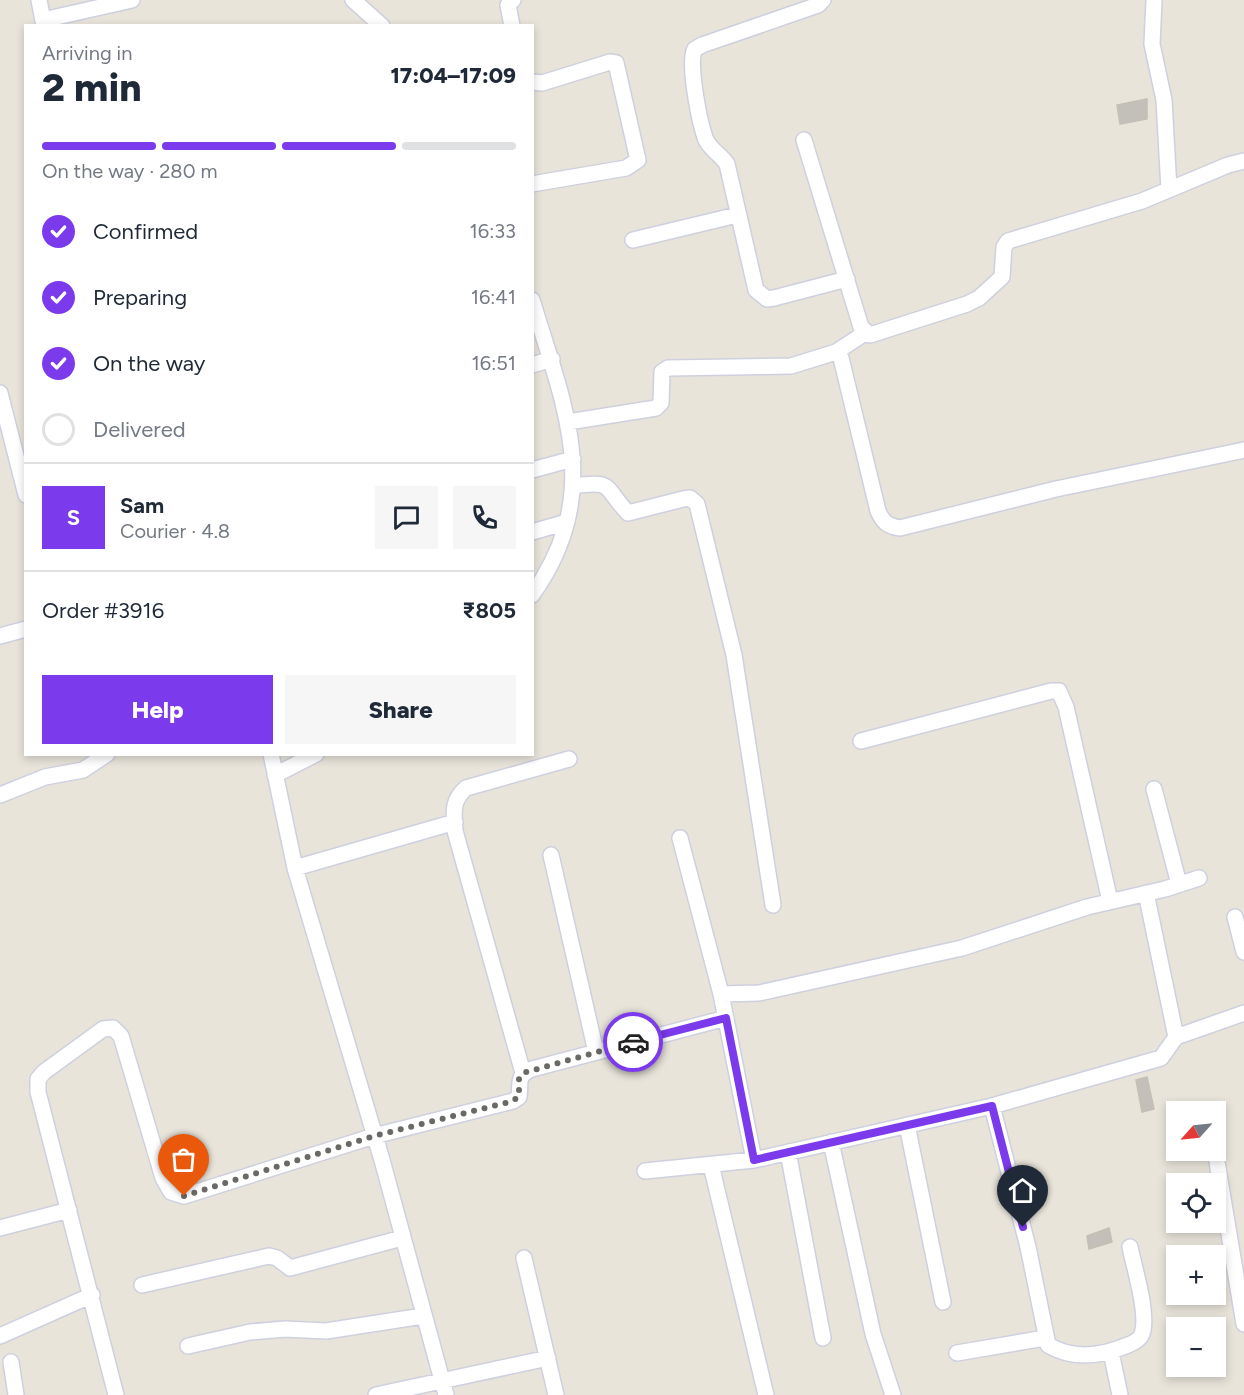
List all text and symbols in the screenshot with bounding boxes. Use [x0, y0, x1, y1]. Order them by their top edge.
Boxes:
text: Arriving in [42, 41, 132, 65]
text: 17:04–17:09 [390, 62, 516, 89]
text: 2 min [42, 64, 142, 111]
text: On the way · 280 m [42, 159, 217, 183]
icon: check [42, 215, 75, 248]
text: Confirmed [93, 218, 198, 245]
text: 16:33 [470, 219, 516, 243]
icon: check [42, 281, 75, 314]
text: Preparing [93, 284, 187, 311]
text: 16:41 [471, 285, 516, 309]
icon: check [42, 347, 75, 380]
text: On the way [93, 350, 205, 377]
text: 16:51 [472, 351, 516, 375]
text: Delivered [93, 416, 186, 443]
button: chat [375, 486, 438, 549]
button: phone [453, 486, 516, 549]
text: Sam [120, 492, 164, 519]
text: S [67, 504, 80, 531]
text: Courier · 4.8 [120, 519, 230, 543]
text: Order #3916 [42, 597, 164, 624]
text: ₹805 [462, 597, 516, 624]
button: Help [42, 675, 273, 744]
button: Share [285, 675, 516, 744]
courier [603, 1012, 663, 1072]
icon: car [617, 1026, 650, 1059]
north arrow [1166, 1101, 1226, 1161]
map controls [1166, 1101, 1226, 1377]
pin [158, 1134, 209, 1196]
icon: bag [167, 1143, 200, 1176]
pin [997, 1165, 1048, 1227]
button: locate [1166, 1173, 1226, 1233]
icon: home [1006, 1174, 1039, 1207]
button: + [1166, 1245, 1226, 1305]
button: − [1166, 1317, 1226, 1377]

